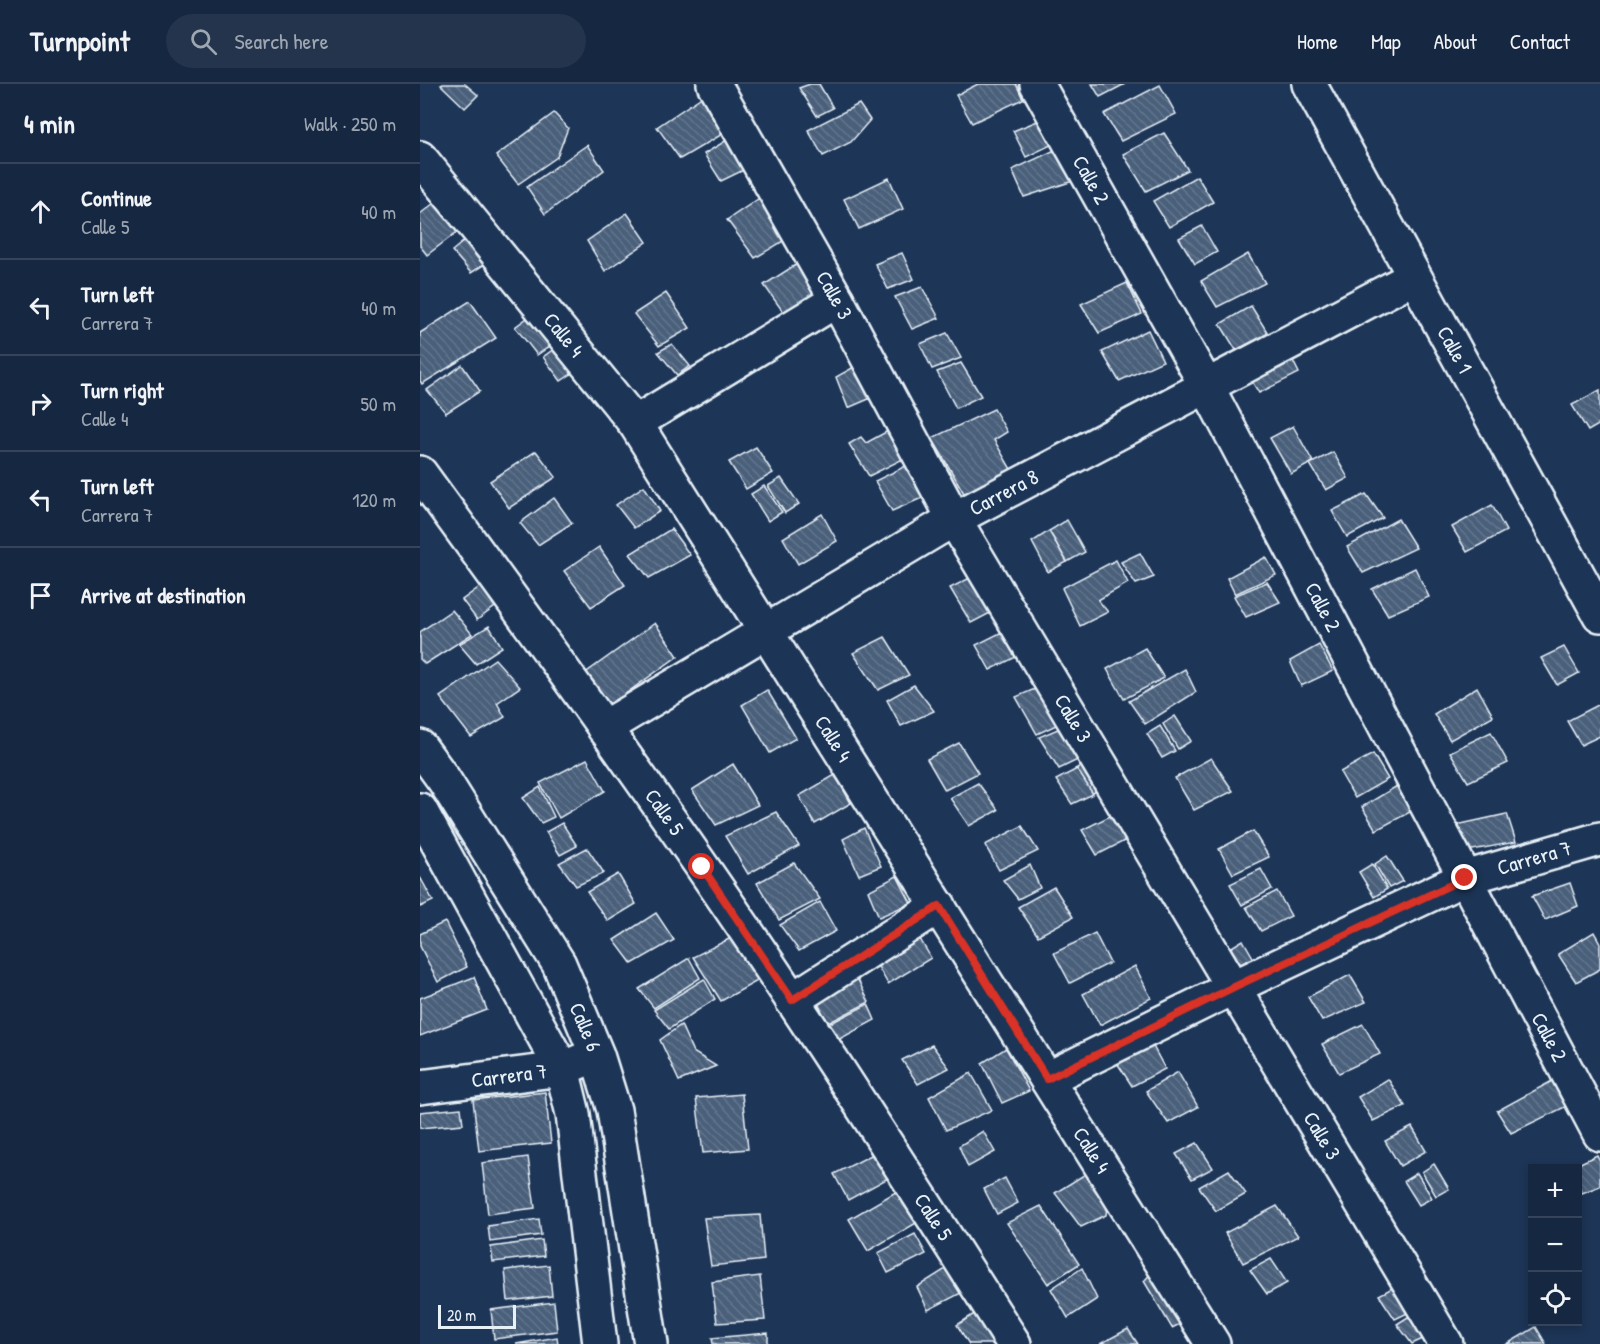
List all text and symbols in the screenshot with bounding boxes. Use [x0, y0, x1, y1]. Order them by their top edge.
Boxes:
search box [166, 14, 586, 68]
text: Turnpoint [30, 22, 130, 60]
icon: search [187, 25, 220, 58]
text: Search here [235, 26, 329, 56]
text: Home [1297, 27, 1338, 56]
text: Map [1371, 27, 1401, 56]
text: About [1434, 27, 1477, 56]
text: Contact [1510, 27, 1570, 56]
text: 4 min [24, 106, 75, 141]
text: Walk · 250 m [304, 110, 396, 137]
street label: Calle 2 [1066, 150, 1117, 210]
text: Continue [81, 183, 152, 213]
icon: ahead [24, 195, 57, 228]
text: 40 m [361, 198, 396, 225]
text: Calle 5 [81, 213, 129, 240]
street label: Calle 3 [809, 265, 860, 324]
text: Turn left [81, 279, 154, 309]
icon: left [24, 291, 57, 324]
text: 40 m [361, 294, 396, 321]
street label: Calle 4 [537, 306, 591, 363]
text: Carrera 7 [81, 309, 153, 336]
street label: Calle 1 [1430, 321, 1480, 378]
text: Turn right [81, 375, 164, 405]
icon: right [24, 387, 57, 420]
text: 50 m [360, 390, 396, 417]
text: Calle 4 [81, 405, 128, 432]
street label: Carrera 8 [964, 462, 1043, 523]
text: Turn left [81, 471, 154, 501]
icon: left [24, 483, 57, 516]
text: 120 m [352, 486, 396, 513]
text: Carrera 7 [81, 501, 153, 528]
street label: Calle 2 [1298, 577, 1348, 637]
icon: arrive [24, 579, 57, 612]
text: Arrive at destination [81, 580, 246, 610]
street label: Calle 3 [1048, 689, 1099, 748]
street label: Calle 4 [808, 710, 859, 767]
street label: Calle 5 [638, 783, 691, 841]
street label: Carrera 7 [1494, 833, 1575, 882]
route start [688, 853, 714, 879]
route end [1451, 864, 1477, 890]
street label: Calle 6 [563, 998, 609, 1056]
street label: Calle 2 [1525, 1007, 1574, 1067]
street label: Carrera 7 [470, 1056, 549, 1094]
street label: Calle 3 [1297, 1106, 1348, 1165]
street label: Calle 4 [1066, 1121, 1118, 1179]
map controls [1528, 1164, 1582, 1326]
button: + [1528, 1164, 1582, 1218]
street label: Calle 5 [908, 1187, 960, 1246]
button: − [1528, 1218, 1582, 1272]
button: locate [1528, 1272, 1582, 1326]
scale bar [438, 1302, 516, 1330]
text: 20 m [447, 1304, 476, 1326]

